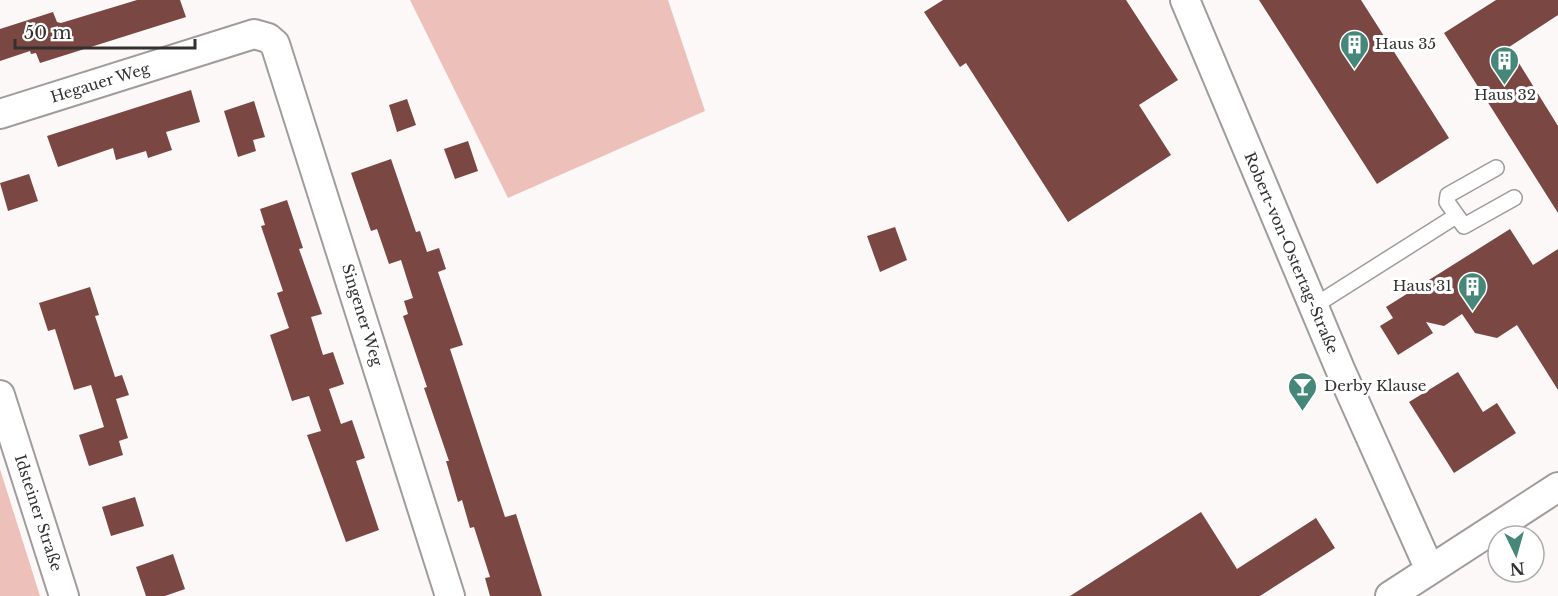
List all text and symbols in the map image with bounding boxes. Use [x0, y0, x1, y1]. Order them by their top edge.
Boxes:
scale bar [15, 12, 195, 50]
text: 50 m [24, 22, 72, 44]
building icon: Haus 35 [1338, 28, 1370, 70]
place label: Haus 35 [1375, 34, 1436, 53]
building icon: Haus 32 [1489, 44, 1521, 86]
street label: Hegauer Weg [48, 58, 153, 107]
place label: Haus 32 [1474, 85, 1536, 104]
street label: Robert-von-Ostertag-Straße [1240, 149, 1343, 356]
street label: Singener Weg [338, 261, 387, 369]
building icon: Haus 31 [1457, 270, 1489, 312]
place label: Haus 31 [1393, 276, 1452, 295]
bar icon: Derby Klause [1287, 370, 1319, 412]
place label: Derby Klause [1324, 376, 1426, 395]
street label: Idsteiner Straße [11, 452, 66, 574]
north arrow [1486, 524, 1546, 584]
text: N [1509, 558, 1526, 580]

